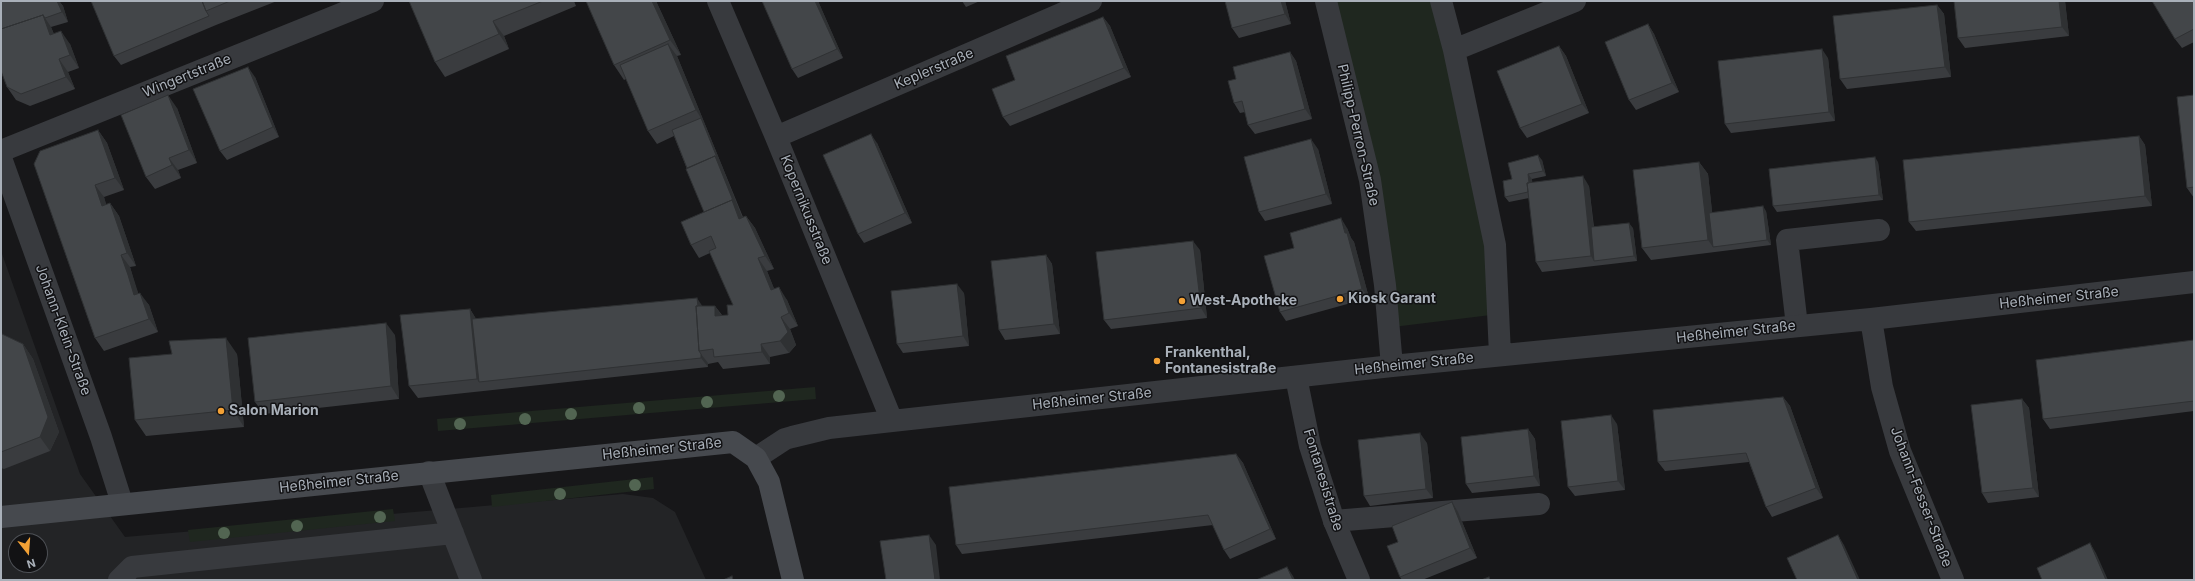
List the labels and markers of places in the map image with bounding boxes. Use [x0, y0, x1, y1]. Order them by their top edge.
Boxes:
place label: Kiosk Garant [1348, 291, 1436, 307]
place label: West-Apotheke [1190, 293, 1297, 309]
marker: Kiosk Garant [1335, 294, 1345, 304]
marker: West-Apotheke [1177, 296, 1187, 306]
place label: Frankenthal, Fontanesistraße [1165, 345, 1276, 378]
marker: Frankenthal, Fontanesistraße [1152, 356, 1162, 366]
place label: Salon Marion [229, 403, 319, 419]
marker: Salon Marion [216, 406, 226, 416]

